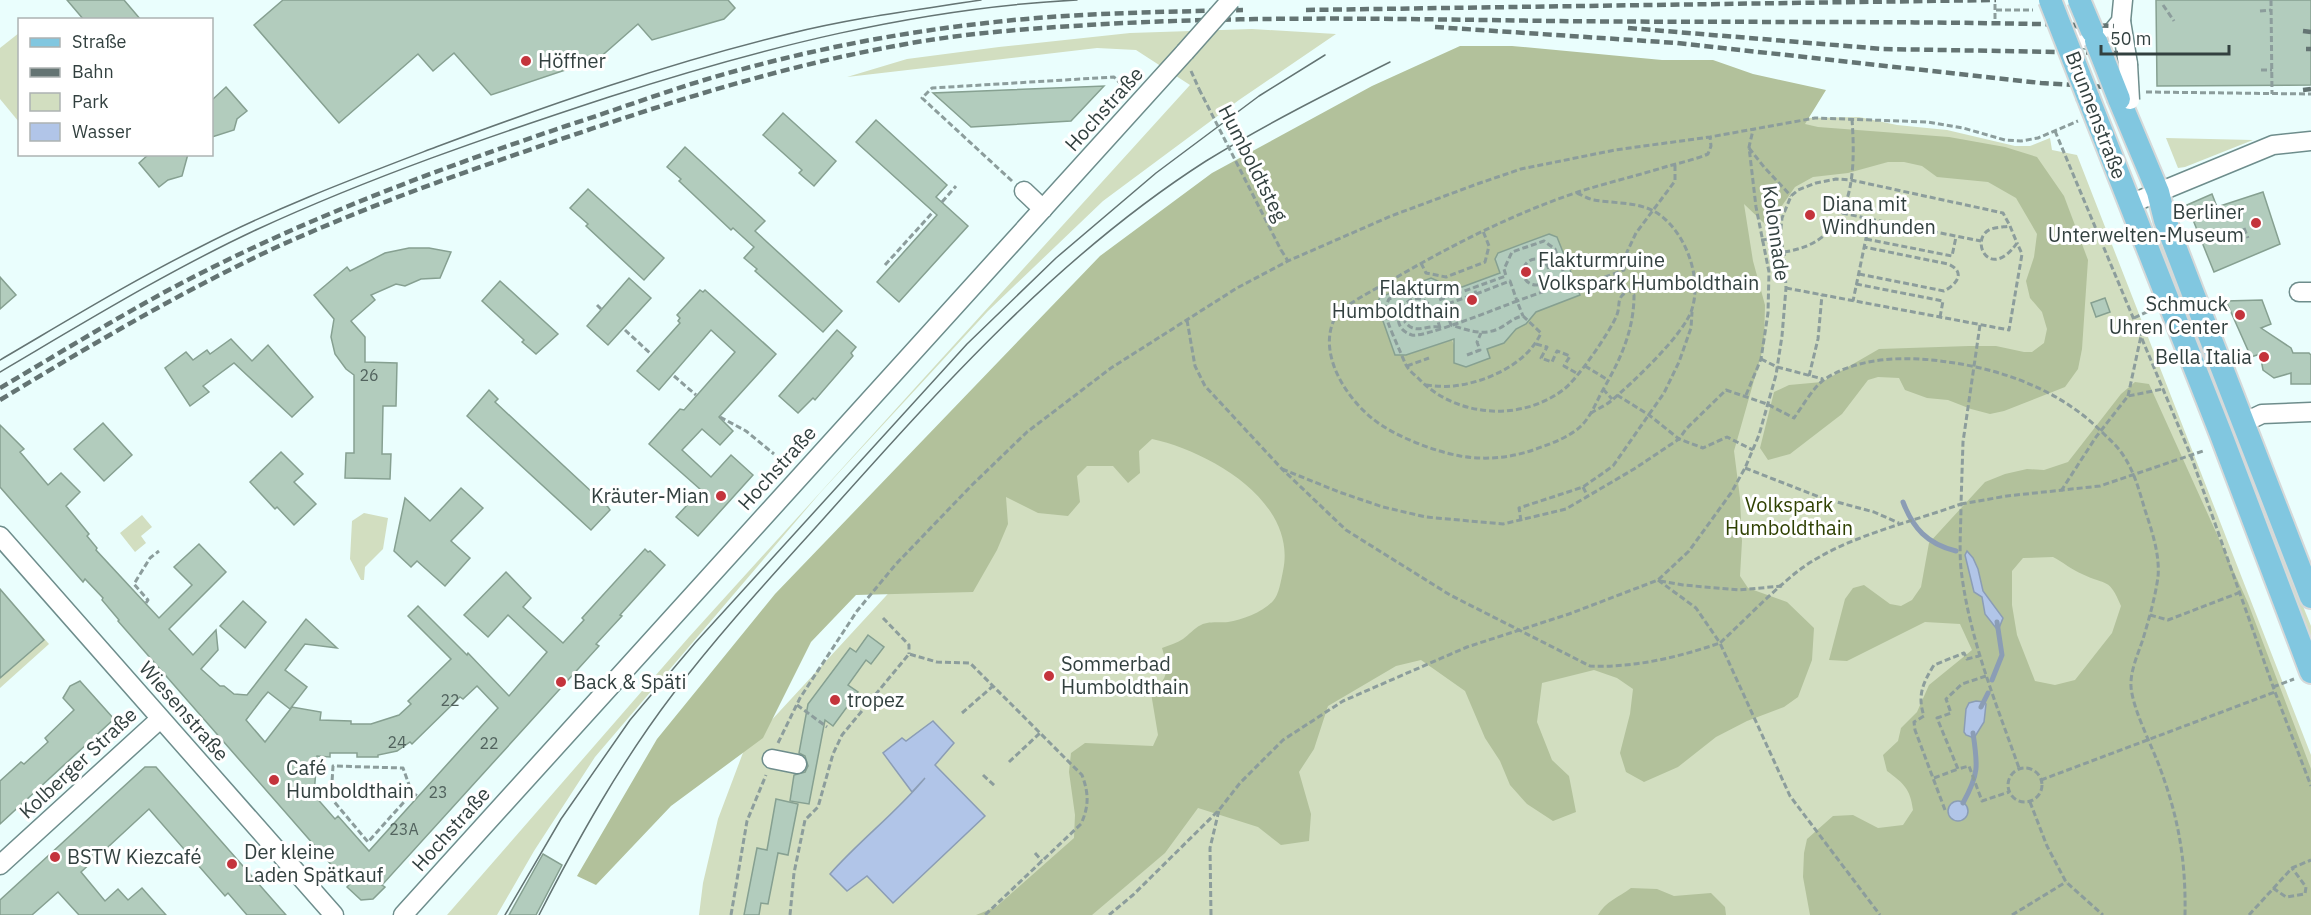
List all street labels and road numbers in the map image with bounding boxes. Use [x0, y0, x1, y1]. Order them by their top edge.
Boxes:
street label: Brunnenstraße [2060, 47, 2133, 183]
street label: Hochstraße [1058, 61, 1149, 157]
street label: Humboldtsteg [1212, 100, 1295, 226]
street label: Kolonnade [1756, 184, 1797, 282]
street label: Hochstraße [731, 420, 822, 516]
street label: Wiesenstraße [133, 655, 235, 766]
street label: Kolberger Straße [13, 701, 143, 824]
street label: Hochstraße [405, 781, 496, 877]

